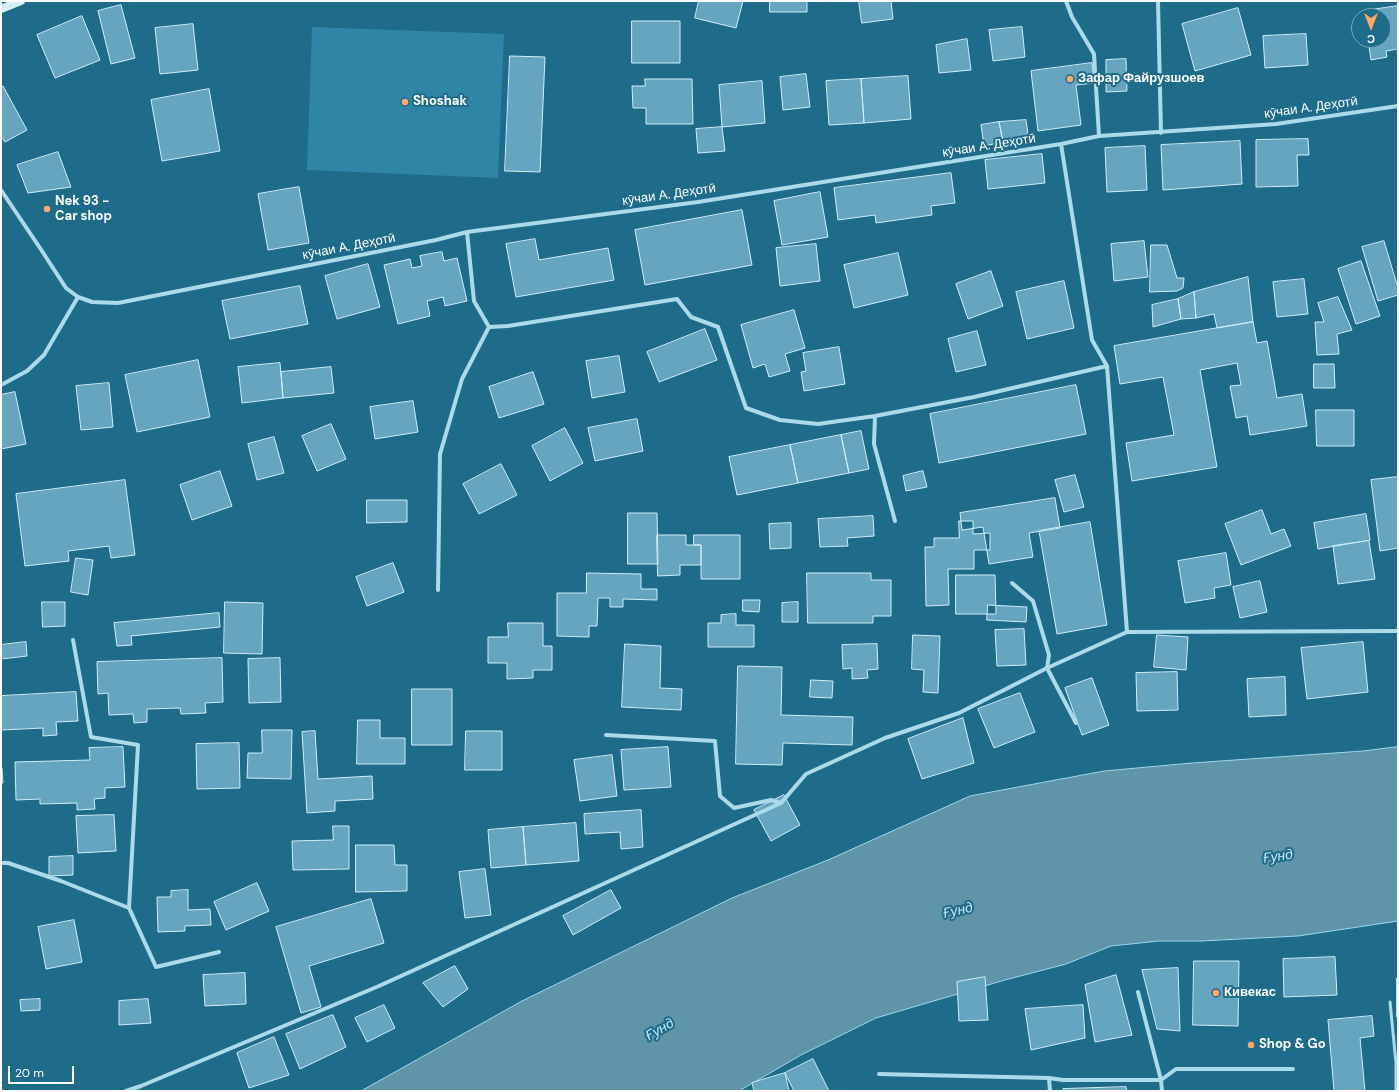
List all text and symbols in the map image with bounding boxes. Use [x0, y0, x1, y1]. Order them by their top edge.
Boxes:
north arrow [1351, 8, 1391, 48]
text: С [1367, 32, 1375, 46]
place label: Зафар Файрузшоев [1078, 71, 1205, 87]
marker: Зафар Файрузшоев [1065, 74, 1075, 84]
place label: Shoshak [413, 94, 467, 110]
street label: кӯчаи А. Деҳотӣ [1263, 94, 1359, 122]
marker: Shoshak [400, 97, 410, 107]
street label: кӯчаи А. Деҳотӣ [941, 131, 1037, 161]
street label: кӯчаи А. Деҳотӣ [621, 181, 717, 209]
place label: Nek 93 - Car shop [55, 194, 112, 225]
marker: Nek 93 - Car shop [42, 204, 52, 214]
street label: кӯчаи А. Деҳотӣ [301, 230, 397, 264]
water label: Ғунд [1262, 847, 1294, 867]
water label: Ғунд [941, 899, 975, 923]
place label: Кивекас [1224, 985, 1276, 1001]
marker: Кивекас [1211, 988, 1221, 998]
water label: Ғунд [643, 1015, 677, 1045]
place label: Shop & Go [1259, 1037, 1326, 1053]
marker: Shop & Go [1246, 1040, 1256, 1050]
scale bar [10, 1058, 76, 1084]
text: 20 m [15, 1065, 44, 1081]

